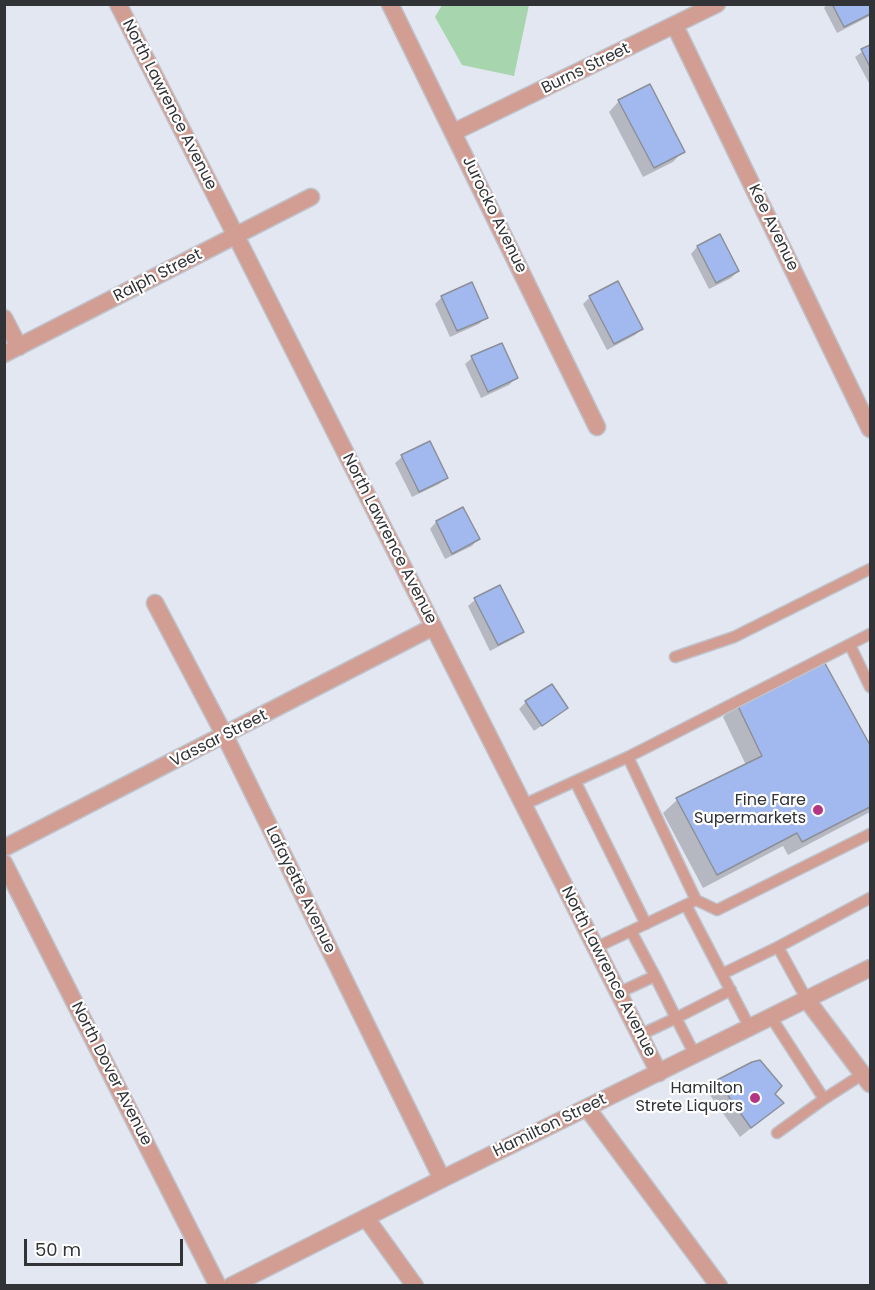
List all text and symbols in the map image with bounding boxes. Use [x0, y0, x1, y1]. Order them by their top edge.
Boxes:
street label: North Lawrence Avenue [118, 17, 220, 193]
street label: Burns Street [539, 39, 633, 99]
street label: Jurocko Avenue [457, 154, 531, 276]
street label: Kee Avenue [744, 182, 802, 274]
street label: Ralph Street [111, 246, 205, 306]
street label: North Lawrence Avenue [338, 451, 440, 627]
street label: Vassar Street [167, 706, 271, 772]
place label: Fine Fare Supermarkets [694, 791, 806, 829]
marker: Fine Fare Supermarkets [811, 803, 825, 817]
street label: Lafayette Avenue [261, 823, 339, 957]
street label: North Lawrence Avenue [557, 884, 659, 1060]
street label: North Dover Avenue [66, 999, 156, 1149]
place label: Hamilton Strete Liquors [635, 1079, 743, 1117]
street label: Hamilton Street [490, 1090, 610, 1162]
marker: Hamilton Strete Liquors [748, 1091, 762, 1105]
scale bar [27, 1227, 186, 1265]
text: 50 m [35, 1237, 81, 1262]

